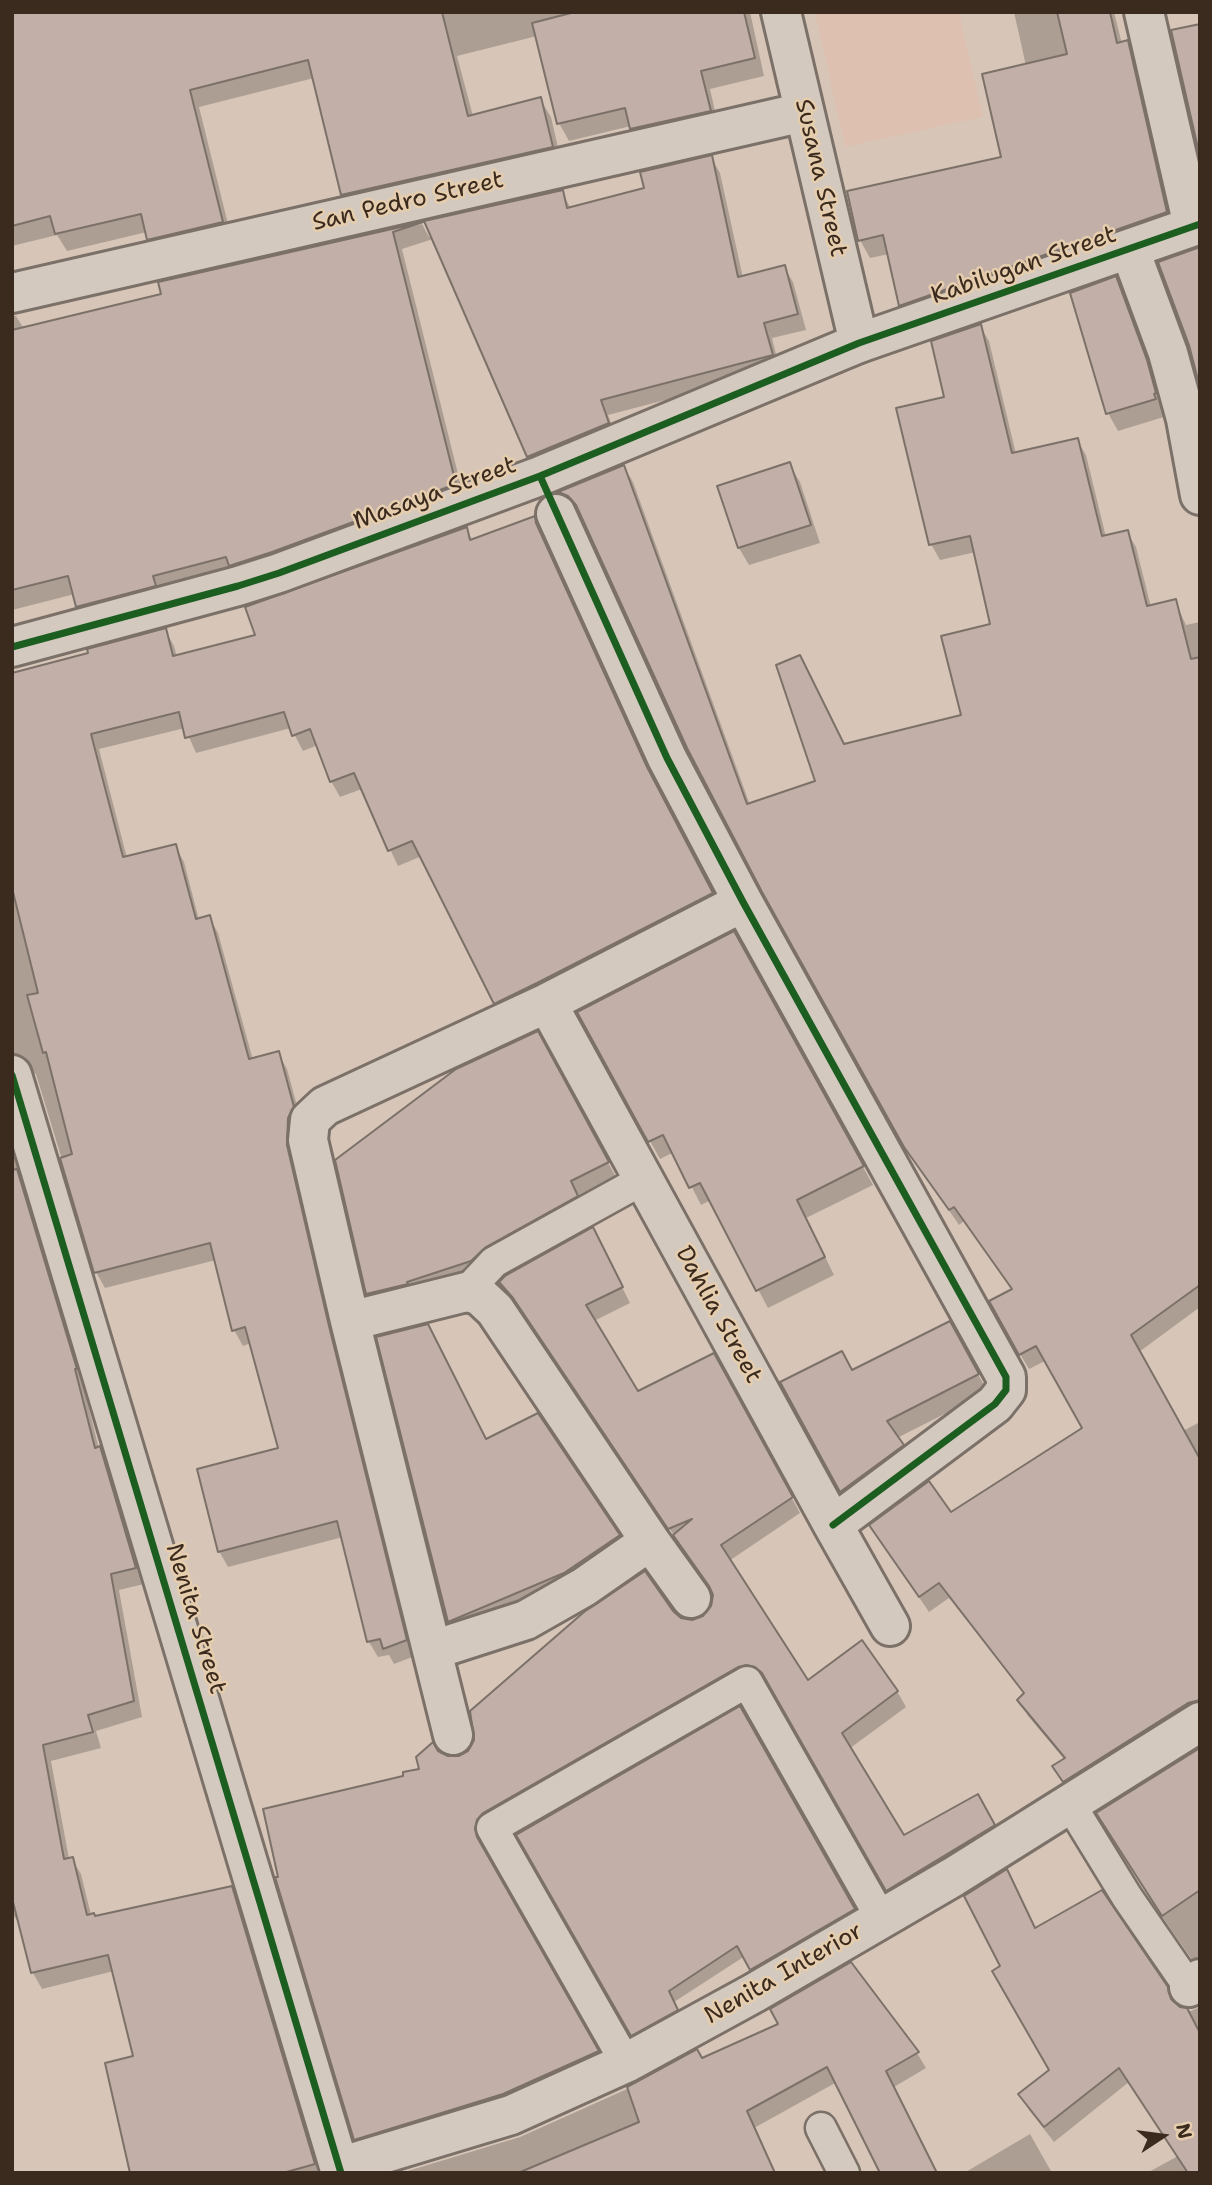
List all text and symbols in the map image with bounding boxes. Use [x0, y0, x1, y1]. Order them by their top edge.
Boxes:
street label: Susana Street [788, 96, 852, 260]
street label: San Pedro Street [310, 166, 506, 238]
street label: Kabilugan Street [928, 221, 1120, 311]
street label: Masaya Street [350, 451, 520, 537]
street label: Dahlia Street [669, 1241, 767, 1389]
street label: Nenita Street [158, 1540, 232, 1698]
street label: Nenita Interior [700, 1917, 868, 2031]
north arrow [1128, 2101, 1198, 2171]
text: N [1170, 2121, 1198, 2141]

